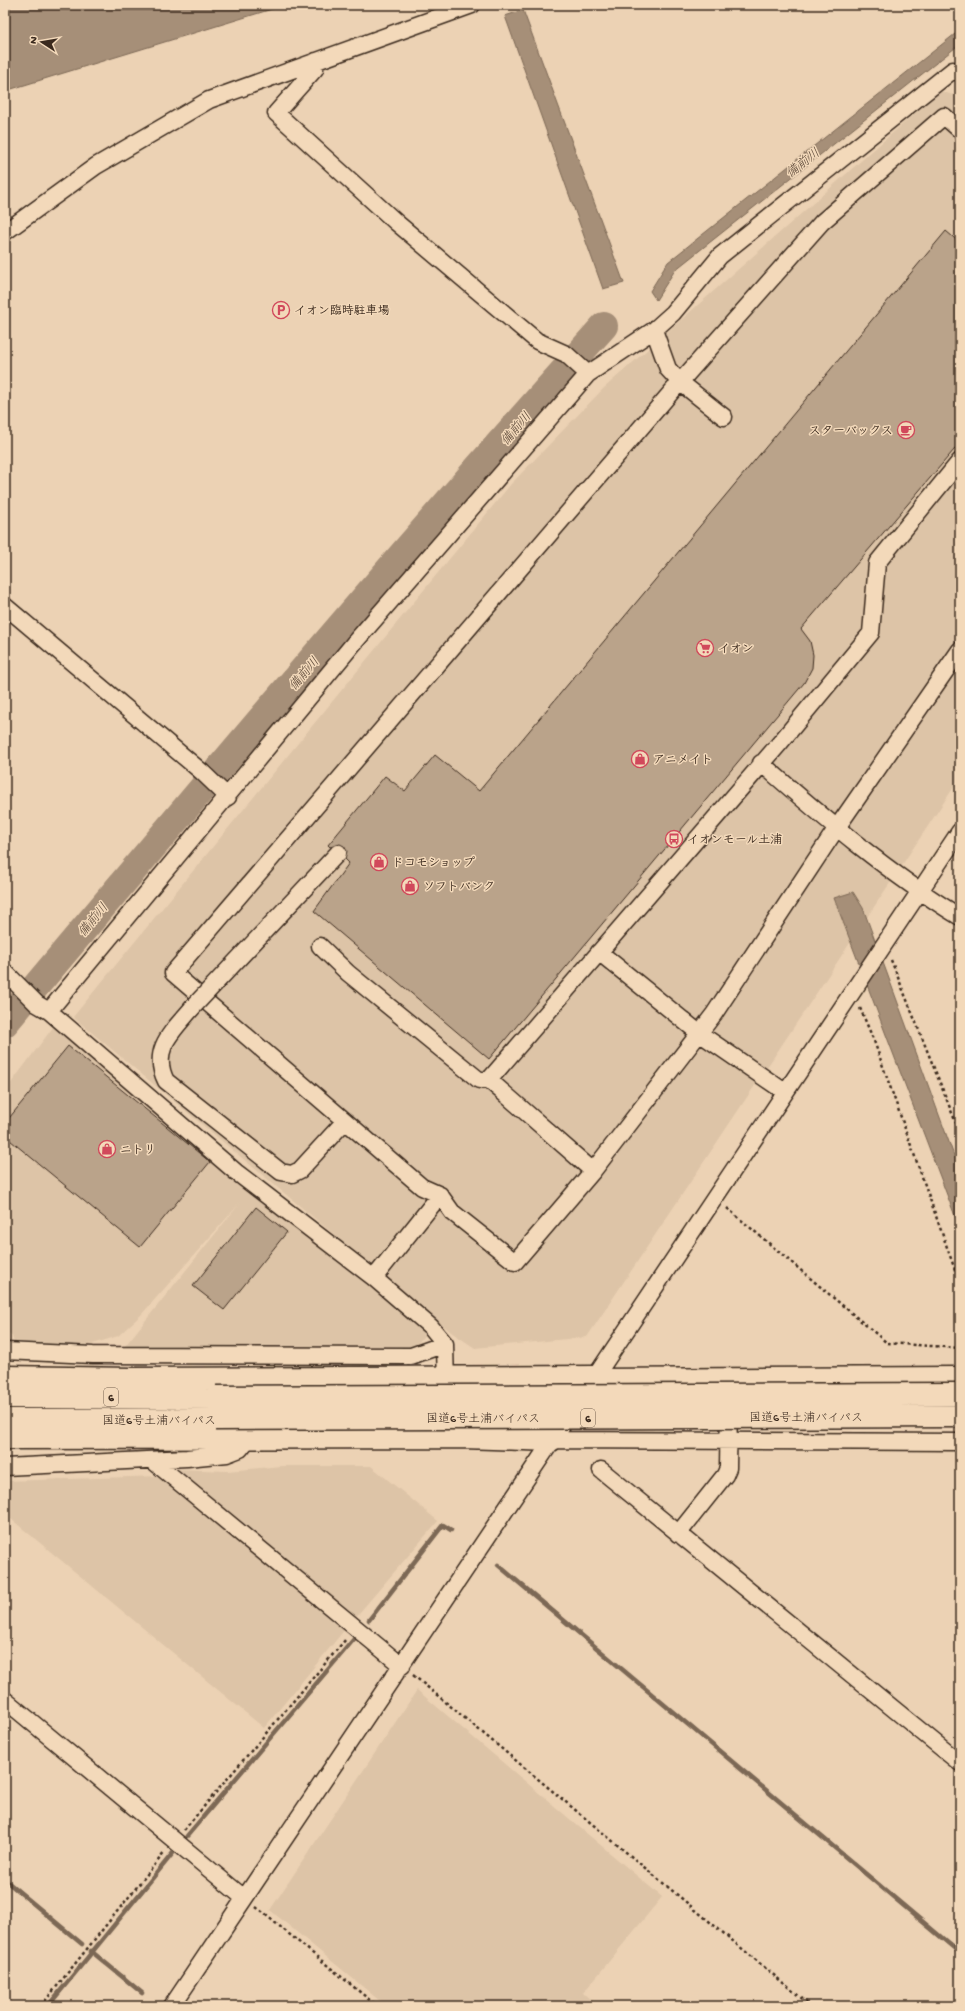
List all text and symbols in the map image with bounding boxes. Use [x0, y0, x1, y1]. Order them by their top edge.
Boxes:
north arrow [22, 22, 62, 62]
text: N [28, 36, 41, 45]
water label: 備前川 [783, 145, 824, 182]
parking icon: イオン臨時駐車場 [271, 300, 291, 320]
place label: イオン臨時駐車場 [294, 304, 390, 319]
water label: 備前川 [498, 409, 535, 449]
cafe icon: スターバックス [896, 420, 916, 440]
place label: スターバックス [809, 425, 893, 439]
supermarket icon: イオン [695, 638, 715, 658]
place label: イオン [718, 643, 754, 657]
water label: 備前川 [286, 654, 323, 694]
shop icon: アニメイト [630, 749, 650, 769]
place label: アニメイト [653, 754, 713, 768]
bus stop icon: イオンモール土浦 [664, 829, 684, 849]
place label: イオンモール土浦 [687, 833, 782, 848]
shop icon: ドコモショップ [369, 852, 389, 872]
place label: ドコモショップ [392, 856, 475, 871]
shop icon: ソフトバンク [400, 876, 420, 896]
place label: ソフトバンク [423, 881, 495, 895]
water label: 備前川 [75, 900, 112, 940]
shop icon: ニトリ [97, 1139, 117, 1159]
place label: ニトリ [120, 1144, 156, 1158]
road number: 6 [104, 1388, 118, 1406]
road number: 6 [581, 1409, 595, 1427]
street label: 国道6号土浦バイパス [749, 1411, 863, 1426]
street label: 国道6号土浦バイパス [426, 1412, 540, 1427]
street label: 国道6号土浦バイパス [102, 1414, 216, 1429]

